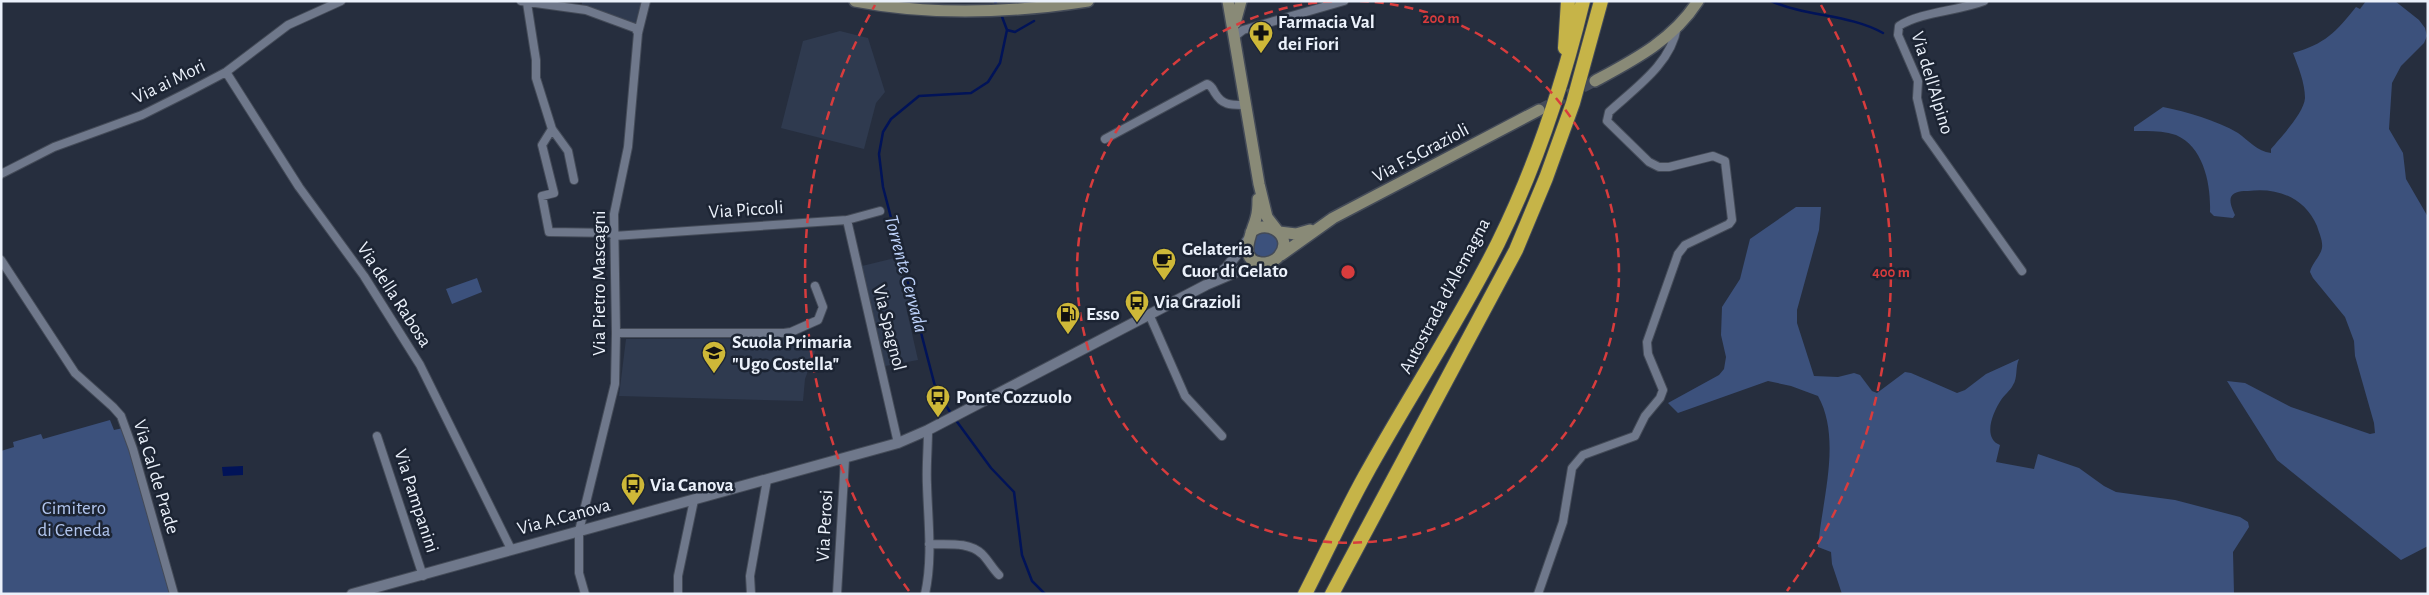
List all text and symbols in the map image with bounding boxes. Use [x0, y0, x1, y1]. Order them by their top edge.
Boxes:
text: 200 m [1422, 11, 1460, 26]
place label: Farmacia Val dei Fiori [1278, 13, 1375, 54]
pharmacy icon: Farmacia Val dei Fiori [1248, 20, 1274, 54]
street label: Via dell'Alpino [1907, 29, 1957, 137]
street label: Via ai Mori [130, 56, 208, 108]
street label: Via F.S.Grazioli [1370, 120, 1472, 186]
street label: Via Piccoli [708, 198, 784, 222]
street label: Via Pietro Mascagni [590, 210, 609, 356]
water label: Torrente Cervada [881, 213, 931, 335]
street label: Autostrada d'Alemagna [1396, 215, 1494, 377]
street label: Via della Rabosa [353, 239, 435, 351]
place label: Gelateria Cuor di Gelato [1182, 240, 1288, 281]
cafe icon: Gelateria Cuor di Gelato [1151, 247, 1177, 281]
centre of rings [1339, 263, 1357, 281]
text: 400 m [1872, 265, 1910, 280]
street label: Via Spagnol [869, 283, 909, 373]
bus stop icon: Via Grazioli [1124, 289, 1150, 323]
place label: Via Grazioli [1154, 293, 1241, 312]
fuel station icon: Esso [1055, 301, 1081, 335]
place label: Esso [1086, 305, 1120, 324]
place label: Scuola Primaria "Ugo Costella" [732, 333, 852, 374]
school or university icon: Scuola Primaria "Ugo Costella" [701, 340, 727, 374]
bus stop icon: Ponte Cozzuolo [925, 384, 951, 418]
place label: Ponte Cozzuolo [956, 388, 1072, 407]
street label: Via Cal de Prade [130, 418, 182, 536]
street label: Via Pampanini [390, 447, 442, 555]
bus stop icon: Via Canova [620, 472, 646, 506]
place label: Via Canova [650, 476, 734, 495]
street label: Via Perosi [814, 489, 836, 563]
street label: Via A.Canova [515, 495, 613, 539]
park label: Cimitero di Ceneda [37, 499, 111, 540]

